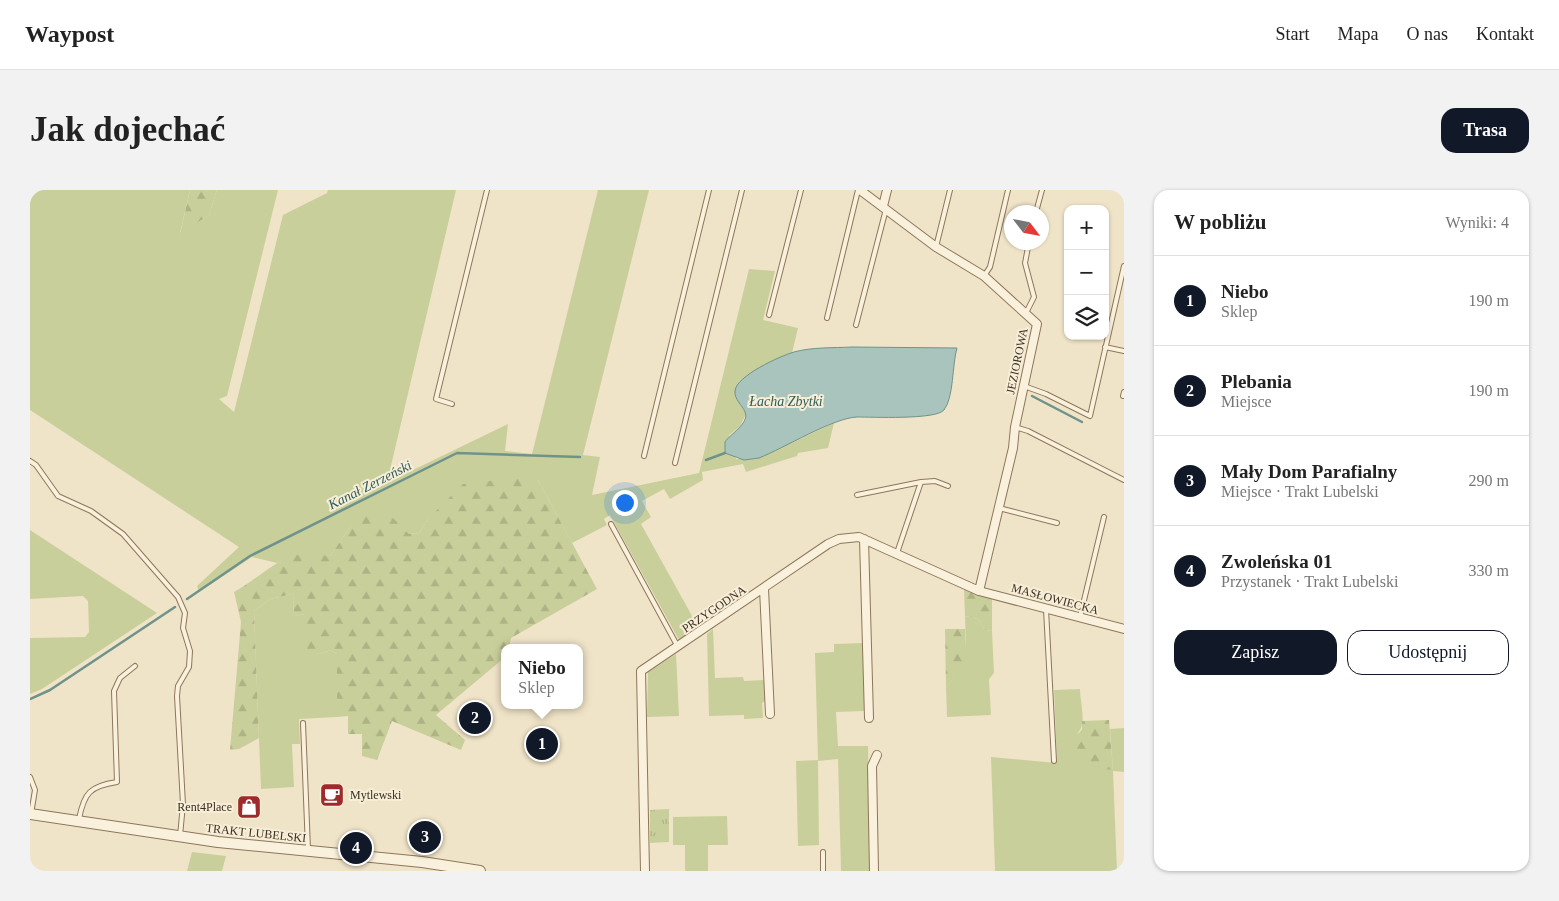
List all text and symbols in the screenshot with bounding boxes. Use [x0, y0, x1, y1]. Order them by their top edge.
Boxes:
text: Waypost [25, 21, 114, 47]
text: Start [1276, 24, 1310, 44]
text: Mapa [1338, 24, 1379, 44]
text: O nas [1407, 24, 1448, 44]
text: Kontakt [1476, 24, 1534, 44]
button: Trasa [1441, 108, 1529, 153]
text: Jak dojechać [30, 110, 225, 149]
north arrow [1004, 205, 1049, 250]
map controls [1064, 205, 1109, 340]
button: + [1064, 205, 1109, 250]
text: W pobliżu [1174, 210, 1266, 234]
text: Wyniki: 4 [1446, 214, 1509, 231]
button: − [1064, 250, 1109, 295]
text: Niebo [1221, 281, 1269, 302]
text: 1 [1186, 292, 1194, 309]
text: 190 m [1469, 292, 1509, 309]
button: layers [1064, 295, 1109, 340]
text: Sklep [1221, 303, 1257, 320]
street label: JEZIOROWA [1003, 326, 1031, 395]
text: Plebania [1221, 371, 1292, 392]
text: 2 [1186, 382, 1194, 399]
text: 190 m [1469, 382, 1509, 399]
text: Miejsce [1221, 393, 1272, 410]
water label: Łacha Zbytki [748, 394, 823, 409]
water label: Kanał Zerzeński [325, 458, 414, 513]
text: Mały Dom Parafialny [1221, 461, 1397, 482]
text: 3 [1186, 472, 1194, 489]
text: 290 m [1469, 472, 1509, 489]
text: Miejsce · Trakt Lubelski [1221, 483, 1379, 500]
your location [612, 490, 638, 516]
text: Zwoleńska 01 [1221, 551, 1332, 572]
text: 4 [1186, 562, 1194, 579]
text: 330 m [1469, 562, 1509, 579]
text: Przystanek · Trakt Lubelski [1221, 573, 1398, 590]
street label: MASŁOWIECKA [1010, 581, 1101, 617]
street label: PRZYGODNA [679, 582, 749, 635]
button: Zapisz [1174, 630, 1337, 675]
button: Udostępnij [1347, 630, 1509, 675]
popup [501, 644, 583, 709]
text: Niebo [518, 657, 566, 678]
text: Sklep [518, 679, 555, 696]
pin: 2 [459, 699, 491, 737]
pin: 1 [526, 725, 558, 763]
cafe icon: Mytlewski [319, 782, 345, 808]
place label: Mytlewski [350, 788, 402, 802]
shop icon: Rent4Place [236, 794, 262, 820]
place label: Rent4Place [177, 800, 232, 814]
pin: 3 [409, 818, 441, 856]
street label: TRAKT LUBELSKI [205, 821, 307, 845]
pin: 4 [340, 829, 372, 867]

